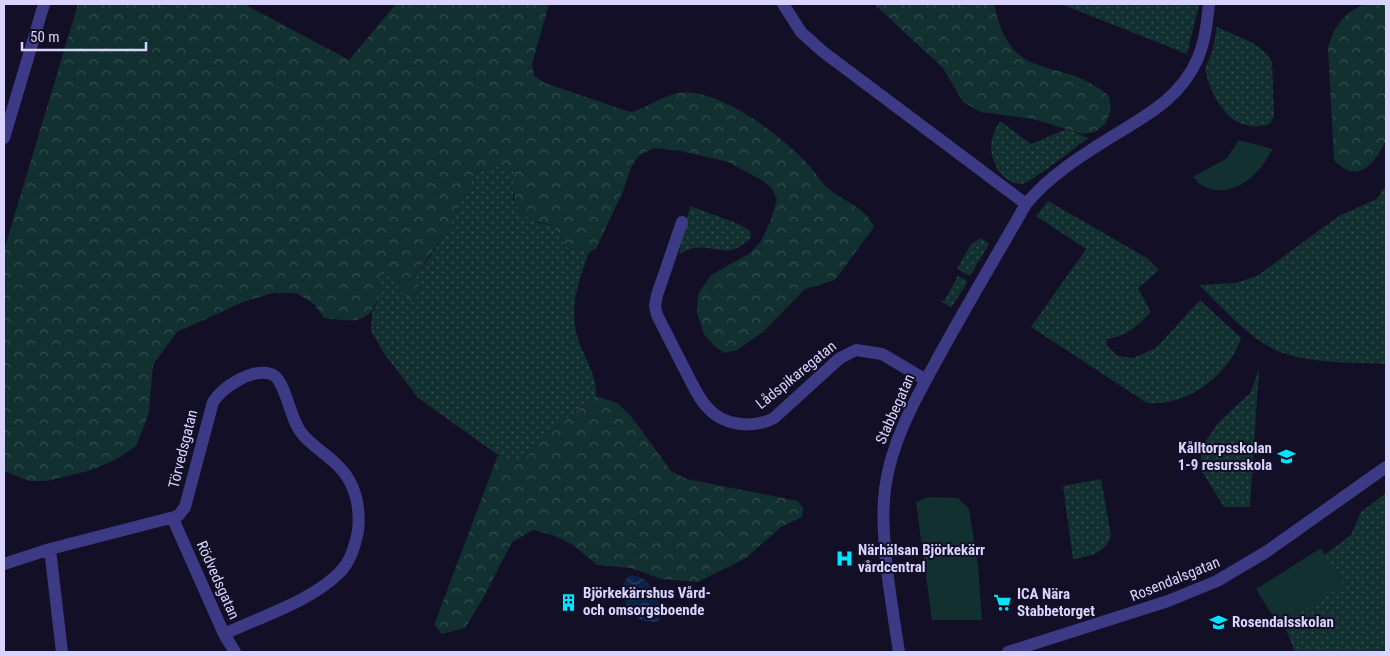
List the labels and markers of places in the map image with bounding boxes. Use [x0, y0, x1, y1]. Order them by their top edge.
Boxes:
place label: Kålltorpsskolan 1-9 resursskola [1178, 439, 1272, 474]
school or university icon: Kålltorpsskolan 1-9 resursskola [1276, 447, 1296, 467]
place label: Närhälsan Björkekärr vårdcentral [858, 541, 985, 576]
hospital icon: Närhälsan Björkekärr vårdcentral [834, 549, 854, 569]
place label: Björkekärrshus Vård- och omsorgsboende [583, 584, 711, 619]
place label: ICA Nära Stabbetorget [1017, 585, 1095, 620]
building icon: Björkekärrshus Vård- och omsorgsboende [559, 592, 579, 612]
supermarket icon: ICA Nära Stabbetorget [993, 593, 1013, 613]
school or university icon: Rosendalsskolan [1208, 612, 1228, 632]
place label: Rosendalsskolan [1232, 613, 1334, 631]

